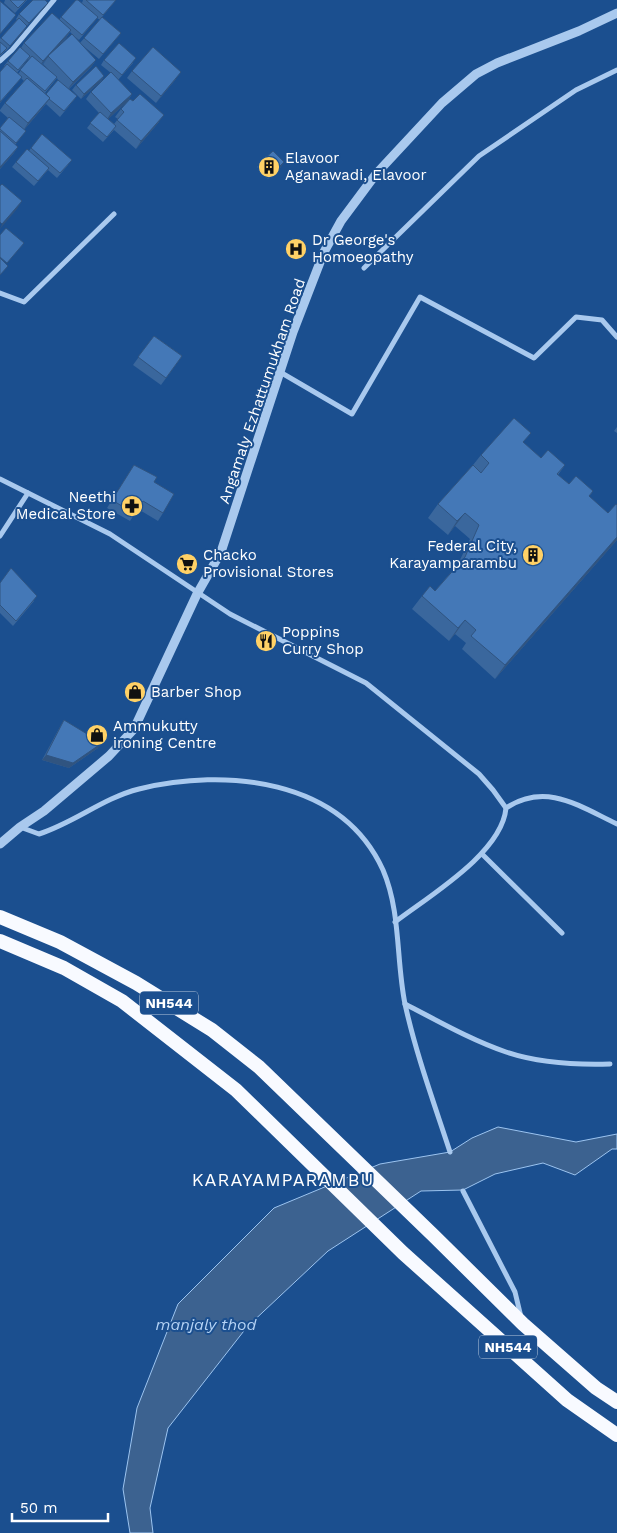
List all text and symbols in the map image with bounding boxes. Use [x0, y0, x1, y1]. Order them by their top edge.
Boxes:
place label: Elavoor Aganawadi, Elavoor [285, 149, 427, 184]
building icon: Elavoor Aganawadi, Elavoor [257, 155, 281, 179]
place label: Dr George's Homoeopathy [312, 231, 414, 266]
hospital icon: Dr George's Homoeopathy [284, 237, 308, 261]
street label: Angamaly Ezhattumukham Road [215, 276, 309, 506]
place label: Neethi Medical Store [16, 488, 116, 523]
pharmacy icon: Neethi Medical Store [120, 494, 144, 518]
place label: Federal City, Karayamparambu [389, 537, 517, 572]
building icon: Federal City, Karayamparambu [521, 543, 545, 567]
place label: Chacko Provisional Stores [203, 546, 334, 581]
supermarket icon: Chacko Provisional Stores [175, 552, 199, 576]
place label: Poppins Curry Shop [282, 623, 364, 658]
restaurant icon: Poppins Curry Shop [254, 629, 278, 653]
shop icon: Barber Shop [123, 680, 147, 704]
place label: Barber Shop [151, 683, 242, 701]
place label: Ammukutty ironing Centre [113, 717, 216, 752]
shop icon: Ammukutty ironing Centre [85, 723, 109, 747]
road number: NH544 [140, 991, 198, 1014]
district label: KARAYAMPARAMBU [192, 1169, 374, 1190]
water label: manjaly thod [156, 1315, 258, 1334]
road number: NH544 [479, 1335, 537, 1358]
scale bar [12, 1490, 109, 1522]
text: 50 m [20, 1499, 57, 1517]

